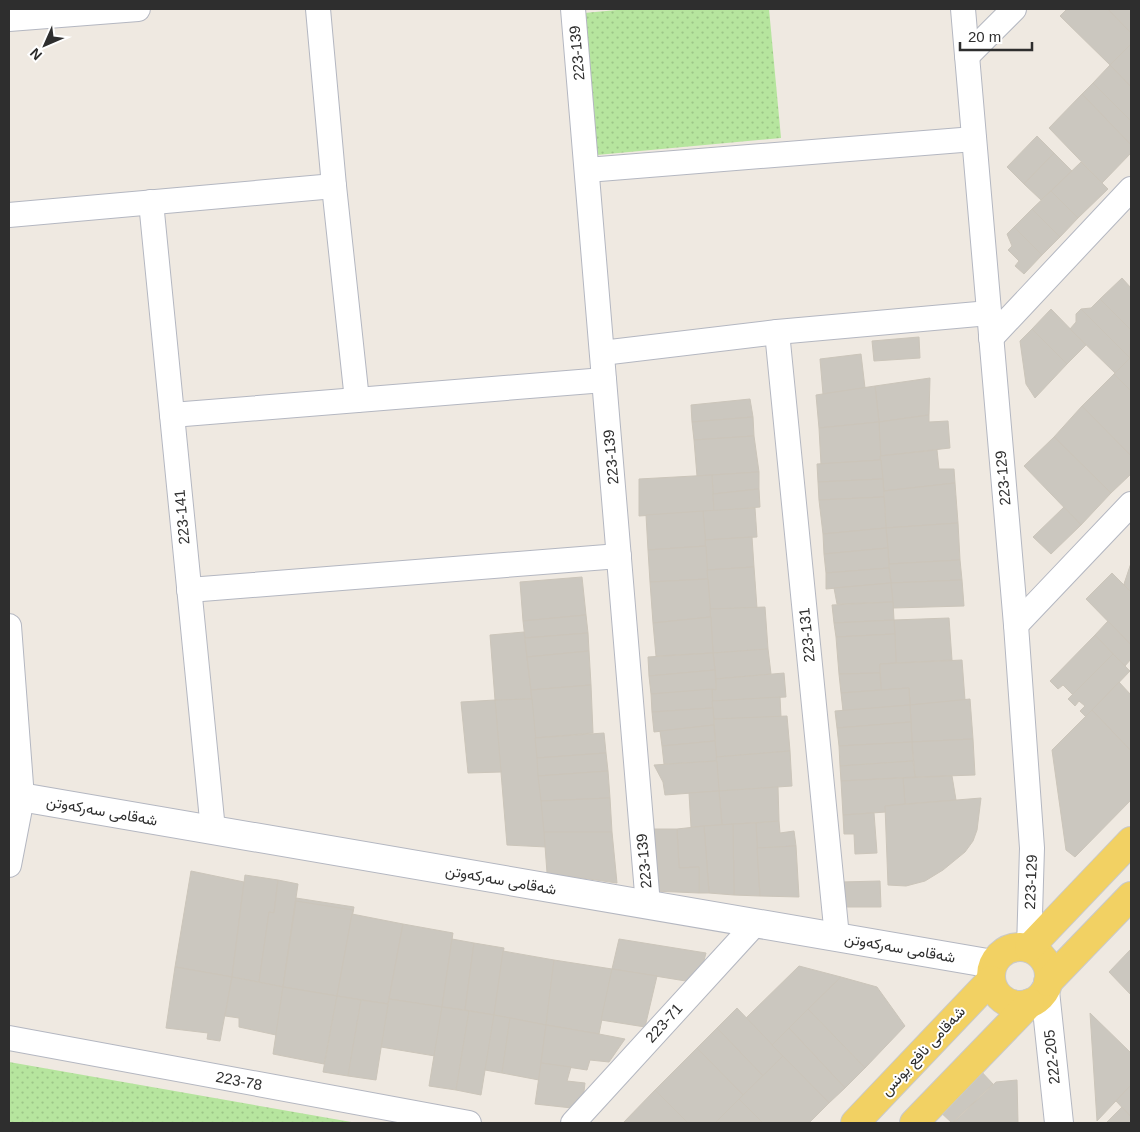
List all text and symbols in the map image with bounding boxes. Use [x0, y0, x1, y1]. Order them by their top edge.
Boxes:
north arrow [20, 20, 70, 70]
scale bar [960, 20, 1032, 52]
street label: 223-139 [566, 25, 587, 81]
text: 20 m [968, 28, 1001, 45]
text: N [27, 45, 45, 63]
street label: 223-139 [600, 429, 621, 485]
street label: 223-129 [992, 450, 1013, 506]
street label: 223-141 [171, 489, 192, 545]
street label: 223-131 [795, 607, 818, 663]
street label: شەقامی سەرکەوتن [45, 792, 159, 831]
street label: 223-139 [633, 833, 654, 889]
street label: 223-129 [1021, 854, 1040, 910]
street label: شەقامی سەرکەوتن [444, 861, 558, 900]
street label: شەقامی سەرکەوتن [843, 929, 957, 968]
street label: 223-71 [642, 1000, 686, 1046]
street label: شەقامی نافع یونس [877, 1002, 971, 1101]
street label: 222-205 [1040, 1029, 1063, 1085]
street label: 223-78 [215, 1068, 264, 1093]

